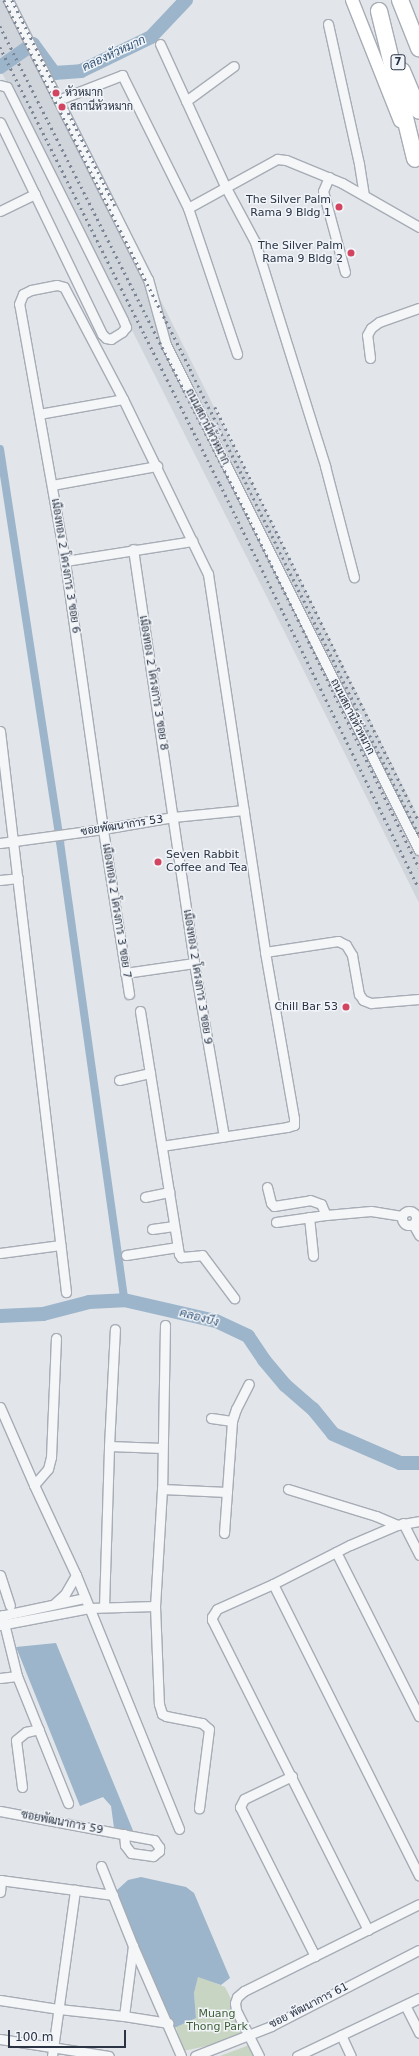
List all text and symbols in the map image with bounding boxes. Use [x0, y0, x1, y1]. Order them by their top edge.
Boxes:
water label: คลองหัวหมาก [80, 33, 148, 75]
road number: 7 [390, 54, 406, 70]
place label: หัวหมาก [65, 86, 103, 100]
marker: หัวหมาก [50, 87, 62, 99]
place label: สถานีหัวหมาก [70, 100, 133, 114]
marker: สถานีหัวหมาก [57, 102, 67, 112]
place label: The Silver Palm Rama 9 Bldg 1 [246, 194, 331, 220]
marker: The Silver Palm Rama 9 Bldg 1 [334, 202, 344, 212]
place label: The Silver Palm Rama 9 Bldg 2 [258, 240, 343, 266]
marker: The Silver Palm Rama 9 Bldg 2 [346, 248, 356, 258]
street label: ถนนสถานีหัวหมาก [182, 387, 232, 467]
street label: เมืองทอง 2 โครงการ 3 ซอย 6 [48, 498, 82, 634]
street label: เมืองทอง 2 โครงการ 3 ซอย 8 [136, 615, 170, 751]
street label: ถนนสถานีหัวหมาก [327, 677, 377, 757]
street label: ซอยพัฒนาการ 53 [80, 813, 164, 839]
street label: เมืองทอง 2 โครงการ 3 ซอย 7 [99, 843, 133, 979]
place label: Seven Rabbit Coffee and Tea [166, 849, 248, 875]
marker: Seven Rabbit Coffee and Tea [153, 857, 163, 867]
street label: เมืองทอง 2 โครงการ 3 ซอย 9 [180, 909, 214, 1045]
place label: Chill Bar 53 [274, 1000, 338, 1014]
marker: Chill Bar 53 [341, 1002, 351, 1012]
water label: คลองบึง [178, 1306, 220, 1330]
street label: ซอยพัฒนาการ 59 [20, 1809, 104, 1837]
street label: ซอย พัฒนาการ 61 [267, 1980, 351, 2032]
park label: Muang Thong Park [186, 2008, 248, 2034]
scale bar [10, 2022, 128, 2048]
text: 100 m [15, 2030, 53, 2044]

